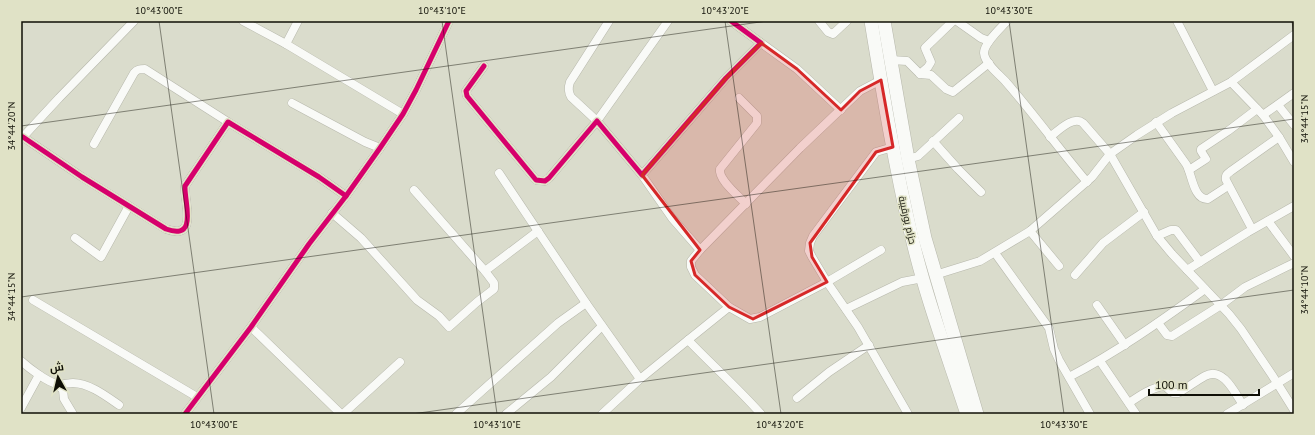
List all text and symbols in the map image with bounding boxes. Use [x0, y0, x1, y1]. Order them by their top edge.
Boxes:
text: 10°43'00"E [135, 4, 183, 17]
text: 10°43'10"E [418, 4, 466, 17]
text: 10°43'20"E [701, 4, 749, 17]
text: 10°43'30"E [985, 4, 1033, 17]
text: 34°44'15"N [1298, 94, 1311, 144]
text: 34°44'20"N [5, 101, 18, 151]
street label: حزام بورقيبة [895, 195, 919, 246]
text: 34°44'10"N [1298, 265, 1311, 315]
text: 34°44'15"N [5, 272, 18, 322]
north arrow [38, 357, 78, 397]
text: ش [49, 359, 65, 375]
scale bar [1149, 371, 1259, 397]
text: 100 m [1155, 377, 1188, 392]
text: 10°43'00"E [190, 418, 238, 431]
text: 10°43'10"E [473, 418, 521, 431]
text: 10°43'20"E [756, 418, 804, 431]
text: 10°43'30"E [1040, 418, 1088, 431]

